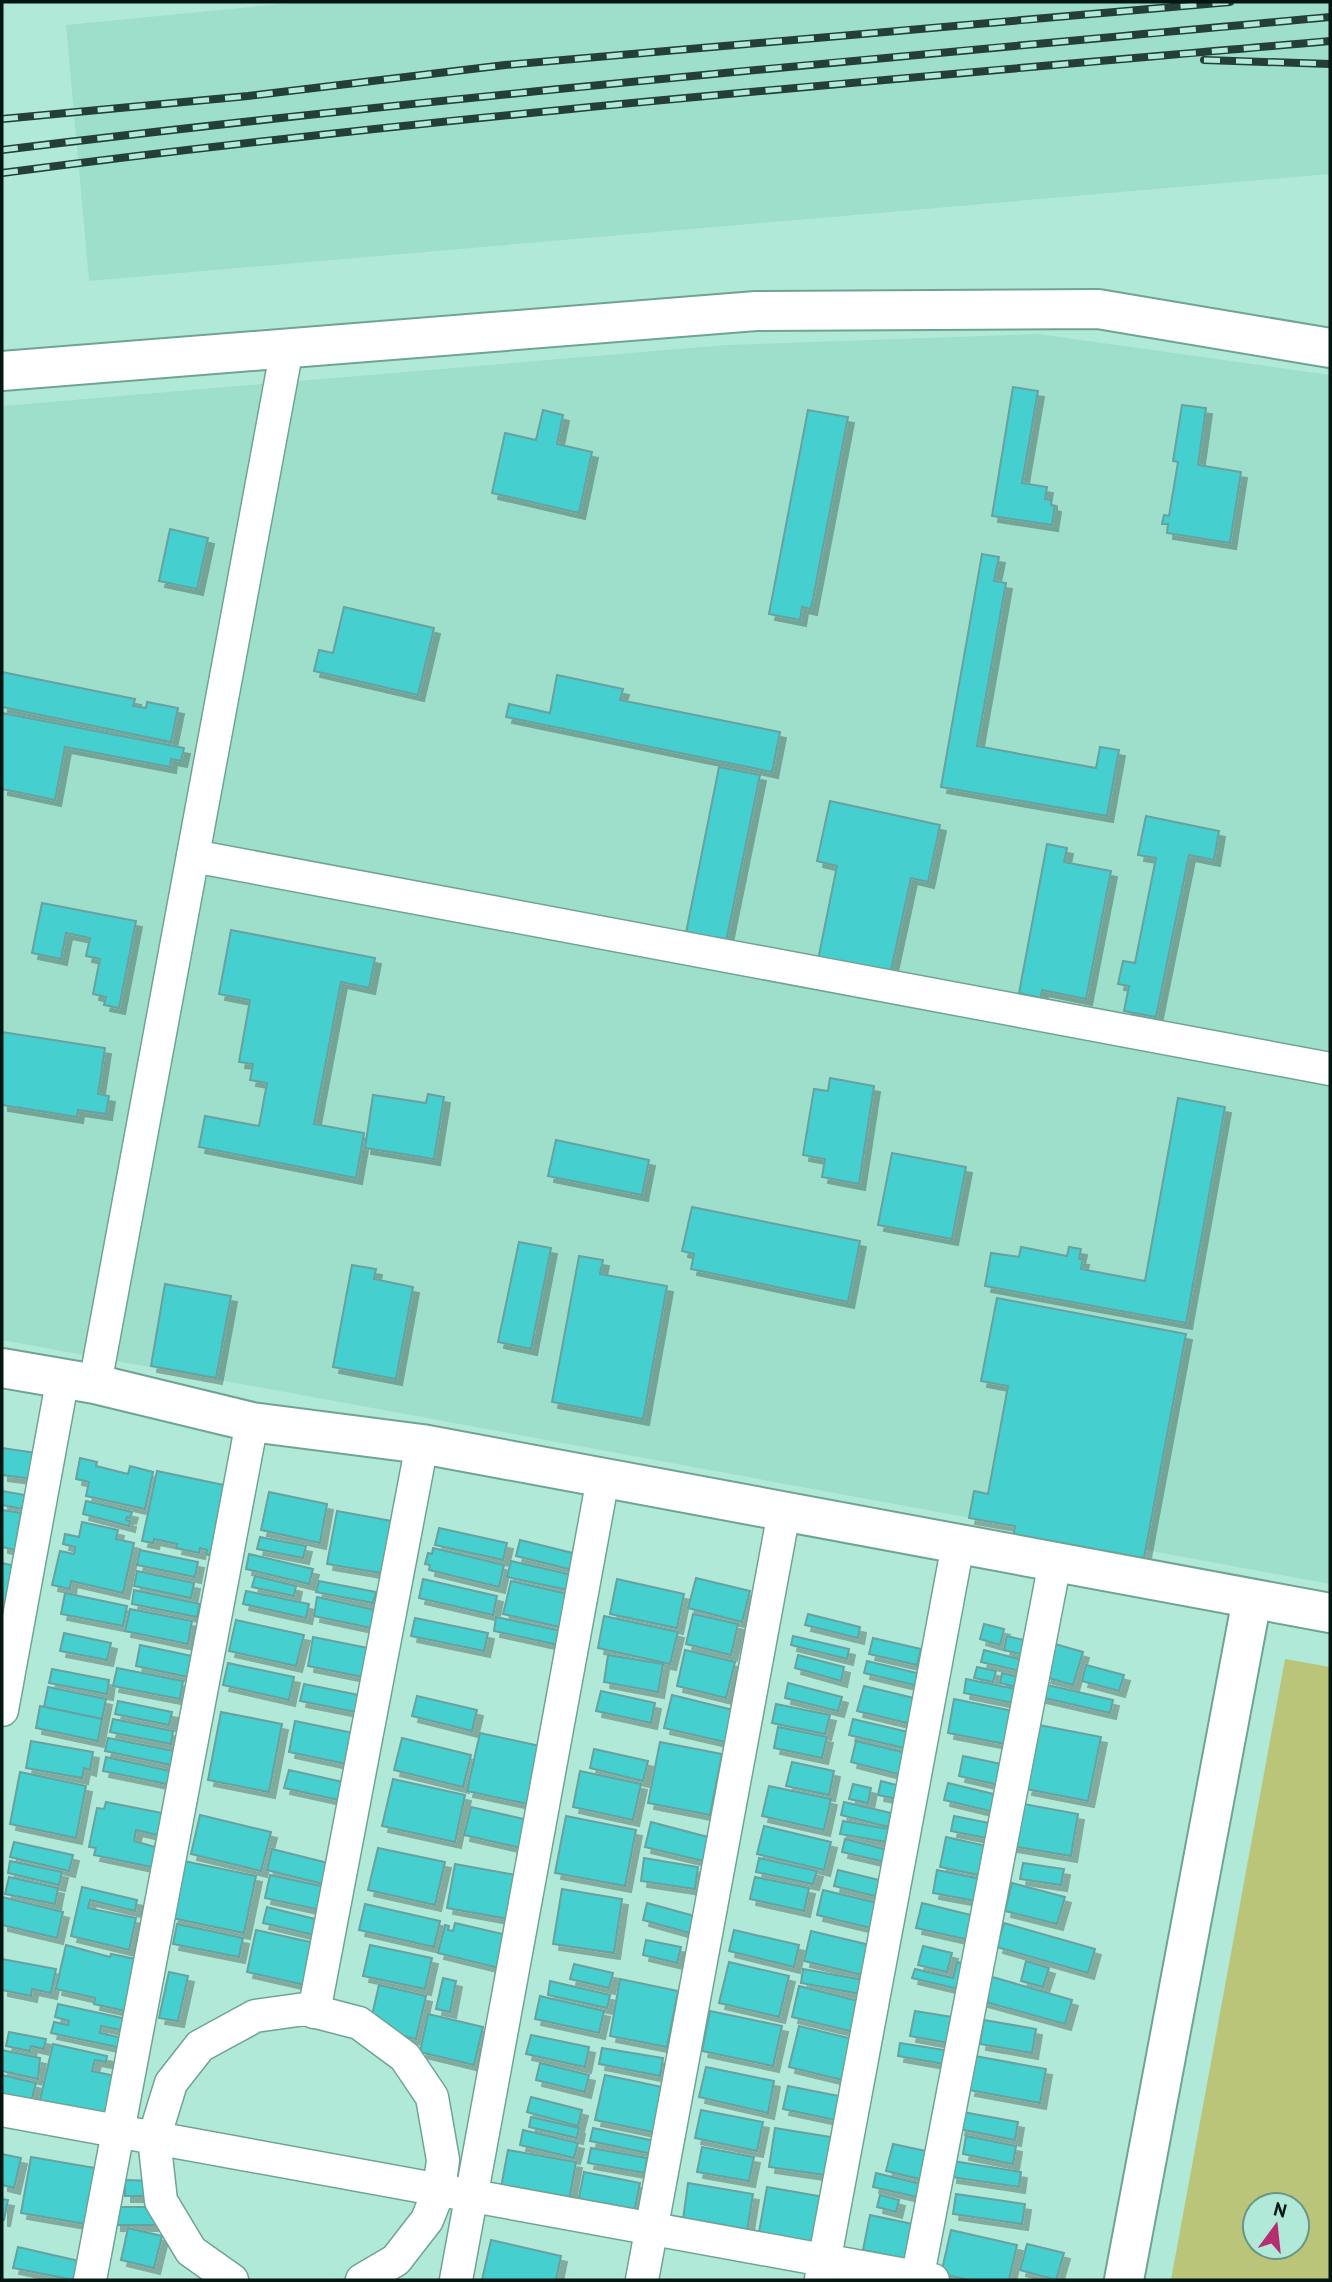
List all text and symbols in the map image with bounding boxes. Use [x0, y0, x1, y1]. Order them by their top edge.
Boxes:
north arrow [1241, 2191, 1311, 2261]
text: N [1271, 2196, 1290, 2223]

